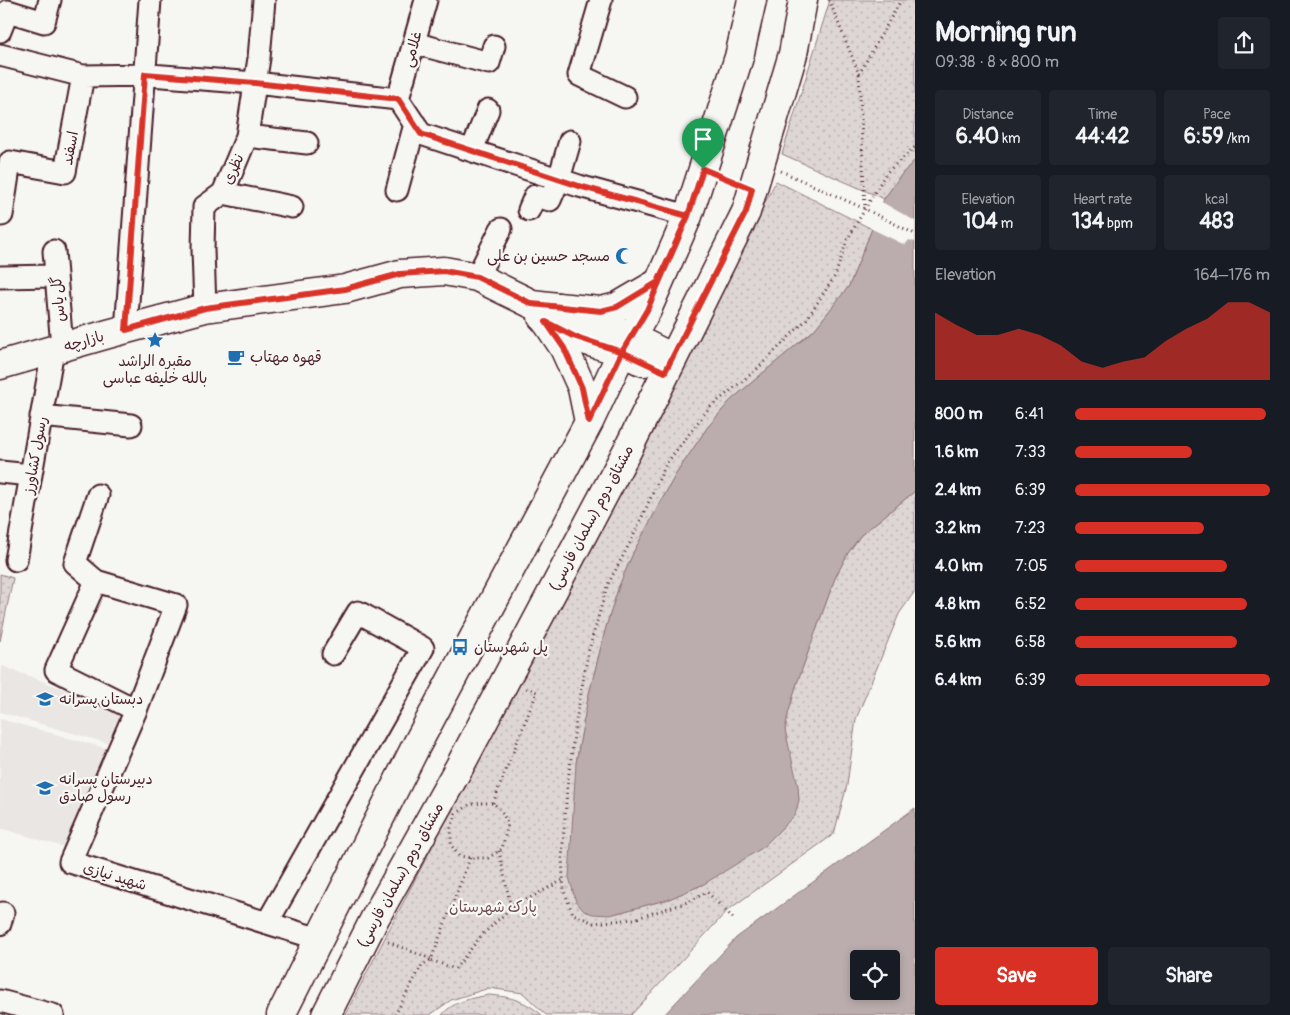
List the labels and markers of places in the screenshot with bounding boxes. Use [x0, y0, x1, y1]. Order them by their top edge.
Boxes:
pin [682, 118, 724, 169]
mosque icon: مسجد حسین بن علی [614, 246, 634, 266]
place label: مسجد حسین بن علی [487, 247, 610, 266]
place icon: مقبره الراشد بالله خلیفه عباسی [145, 330, 165, 350]
cafe icon: قهوه مهتاب [226, 347, 246, 367]
place label: قهوه مهتاب [250, 348, 322, 367]
place label: مقبره الراشد بالله خلیفه عباسی [103, 352, 207, 388]
bus stop icon: پل شهرستان [450, 637, 470, 657]
place label: پل شهرستان [474, 638, 548, 657]
school or university icon: دبستان پسرانه [35, 689, 55, 709]
place label: دبستان پسرانه [59, 690, 143, 709]
place label: دبیرستان پسرانه رسول صادق [59, 770, 153, 806]
school or university icon: دبیرستان پسرانه رسول صادق [35, 778, 55, 798]

